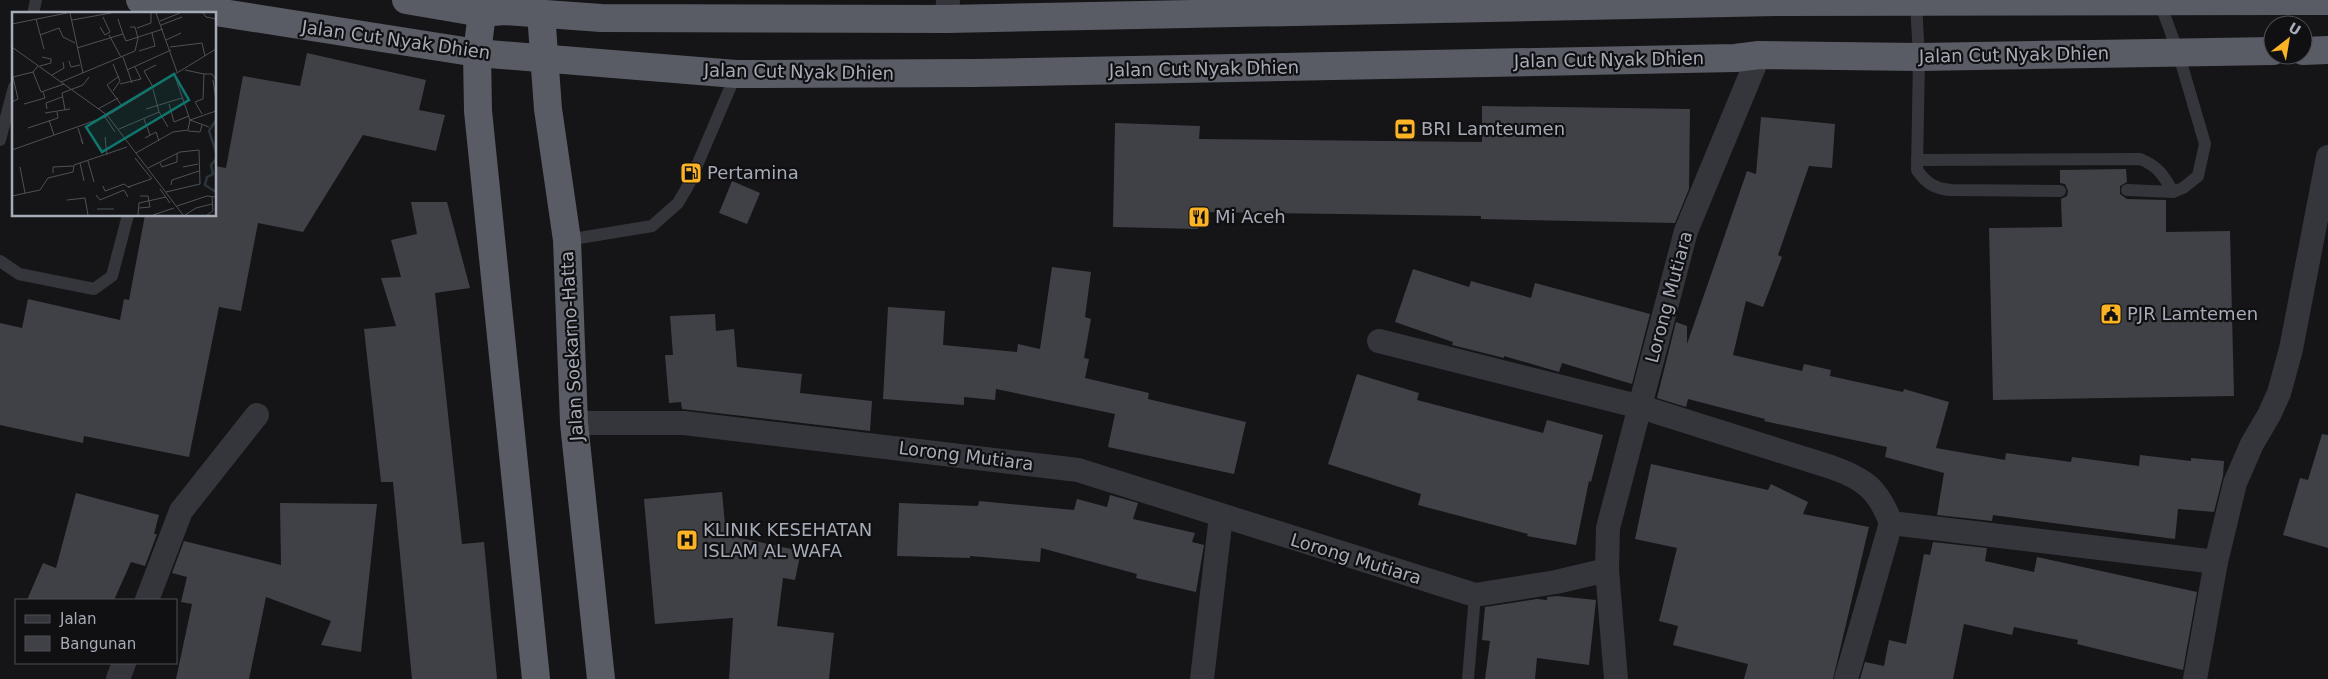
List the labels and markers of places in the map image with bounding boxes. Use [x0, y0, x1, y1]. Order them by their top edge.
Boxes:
bank icon: BRI Lamteumen [1393, 117, 1417, 141]
place label: BRI Lamteumen [1421, 118, 1565, 139]
fuel station icon: Pertamina [679, 161, 703, 185]
place label: Pertamina [707, 162, 799, 183]
restaurant icon: Mi Aceh [1187, 205, 1211, 229]
place label: Mi Aceh [1215, 206, 1286, 227]
public building icon: PJR Lamtemen [2099, 302, 2123, 326]
place label: PJR Lamtemen [2127, 303, 2258, 324]
place label: KLINIK KESEHATAN ISLAM AL WAFA [703, 519, 872, 561]
hospital icon: KLINIK KESEHATAN ISLAM AL WAFA [675, 528, 699, 552]

